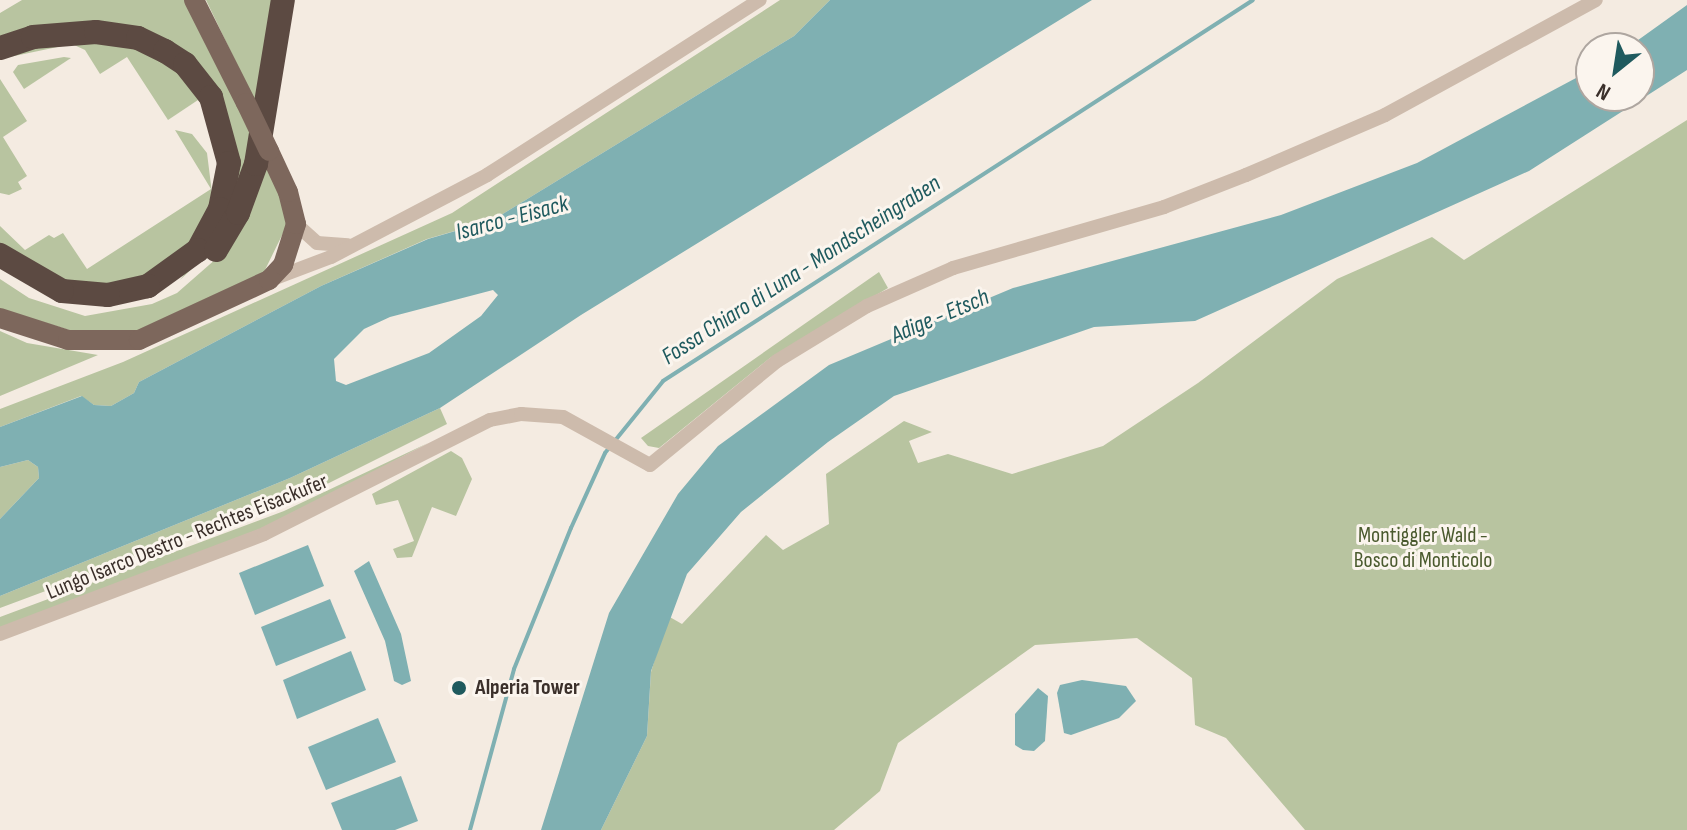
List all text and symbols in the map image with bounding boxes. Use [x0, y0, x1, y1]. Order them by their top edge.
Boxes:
north arrow [1575, 32, 1655, 112]
text: N [1592, 77, 1616, 106]
water label: Fossa Chiaro di Luna - Mondscheingraben [656, 169, 946, 371]
water label: Isarco - Eisack [453, 189, 571, 247]
water label: Adige - Etsch [887, 282, 993, 350]
street label: Lungo Isarco Destro - Rechtes Eisackufer [42, 468, 332, 606]
park label: Montiggler Wald - Bosco di Monticolo [1354, 522, 1492, 574]
place label: Alperia Tower [475, 675, 580, 701]
marker: Alperia Tower [450, 679, 468, 697]

